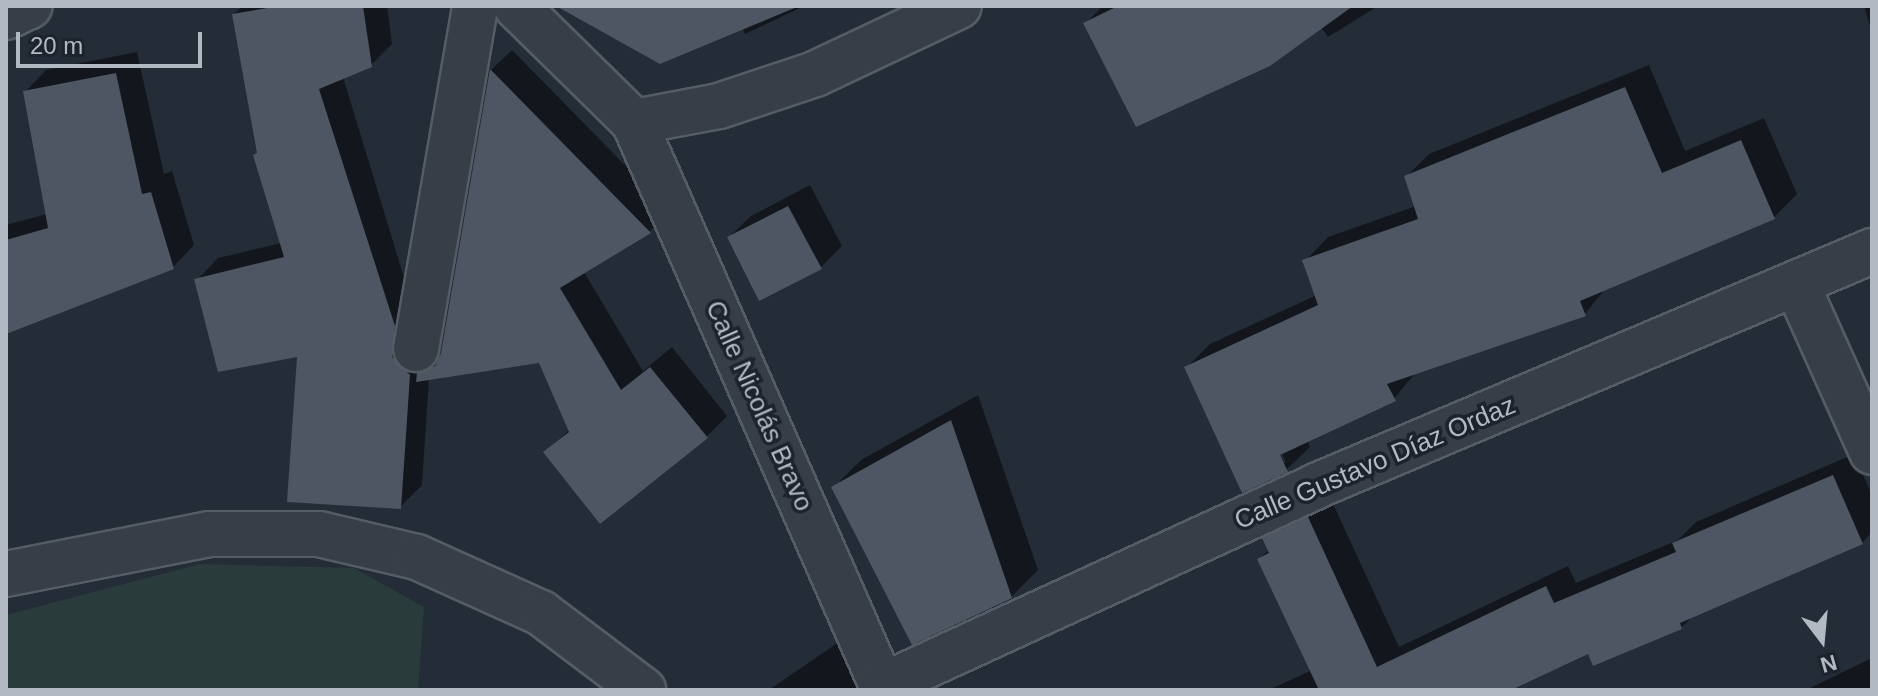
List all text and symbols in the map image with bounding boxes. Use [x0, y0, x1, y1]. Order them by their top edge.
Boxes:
scale bar [20, 16, 206, 66]
text: 20 m [30, 32, 83, 59]
street label: Calle Nicolás Bravo [699, 296, 819, 516]
street label: Calle Gustavo Díaz Ordaz [1230, 390, 1520, 536]
north arrow [1782, 600, 1862, 680]
text: N [1818, 649, 1840, 678]

